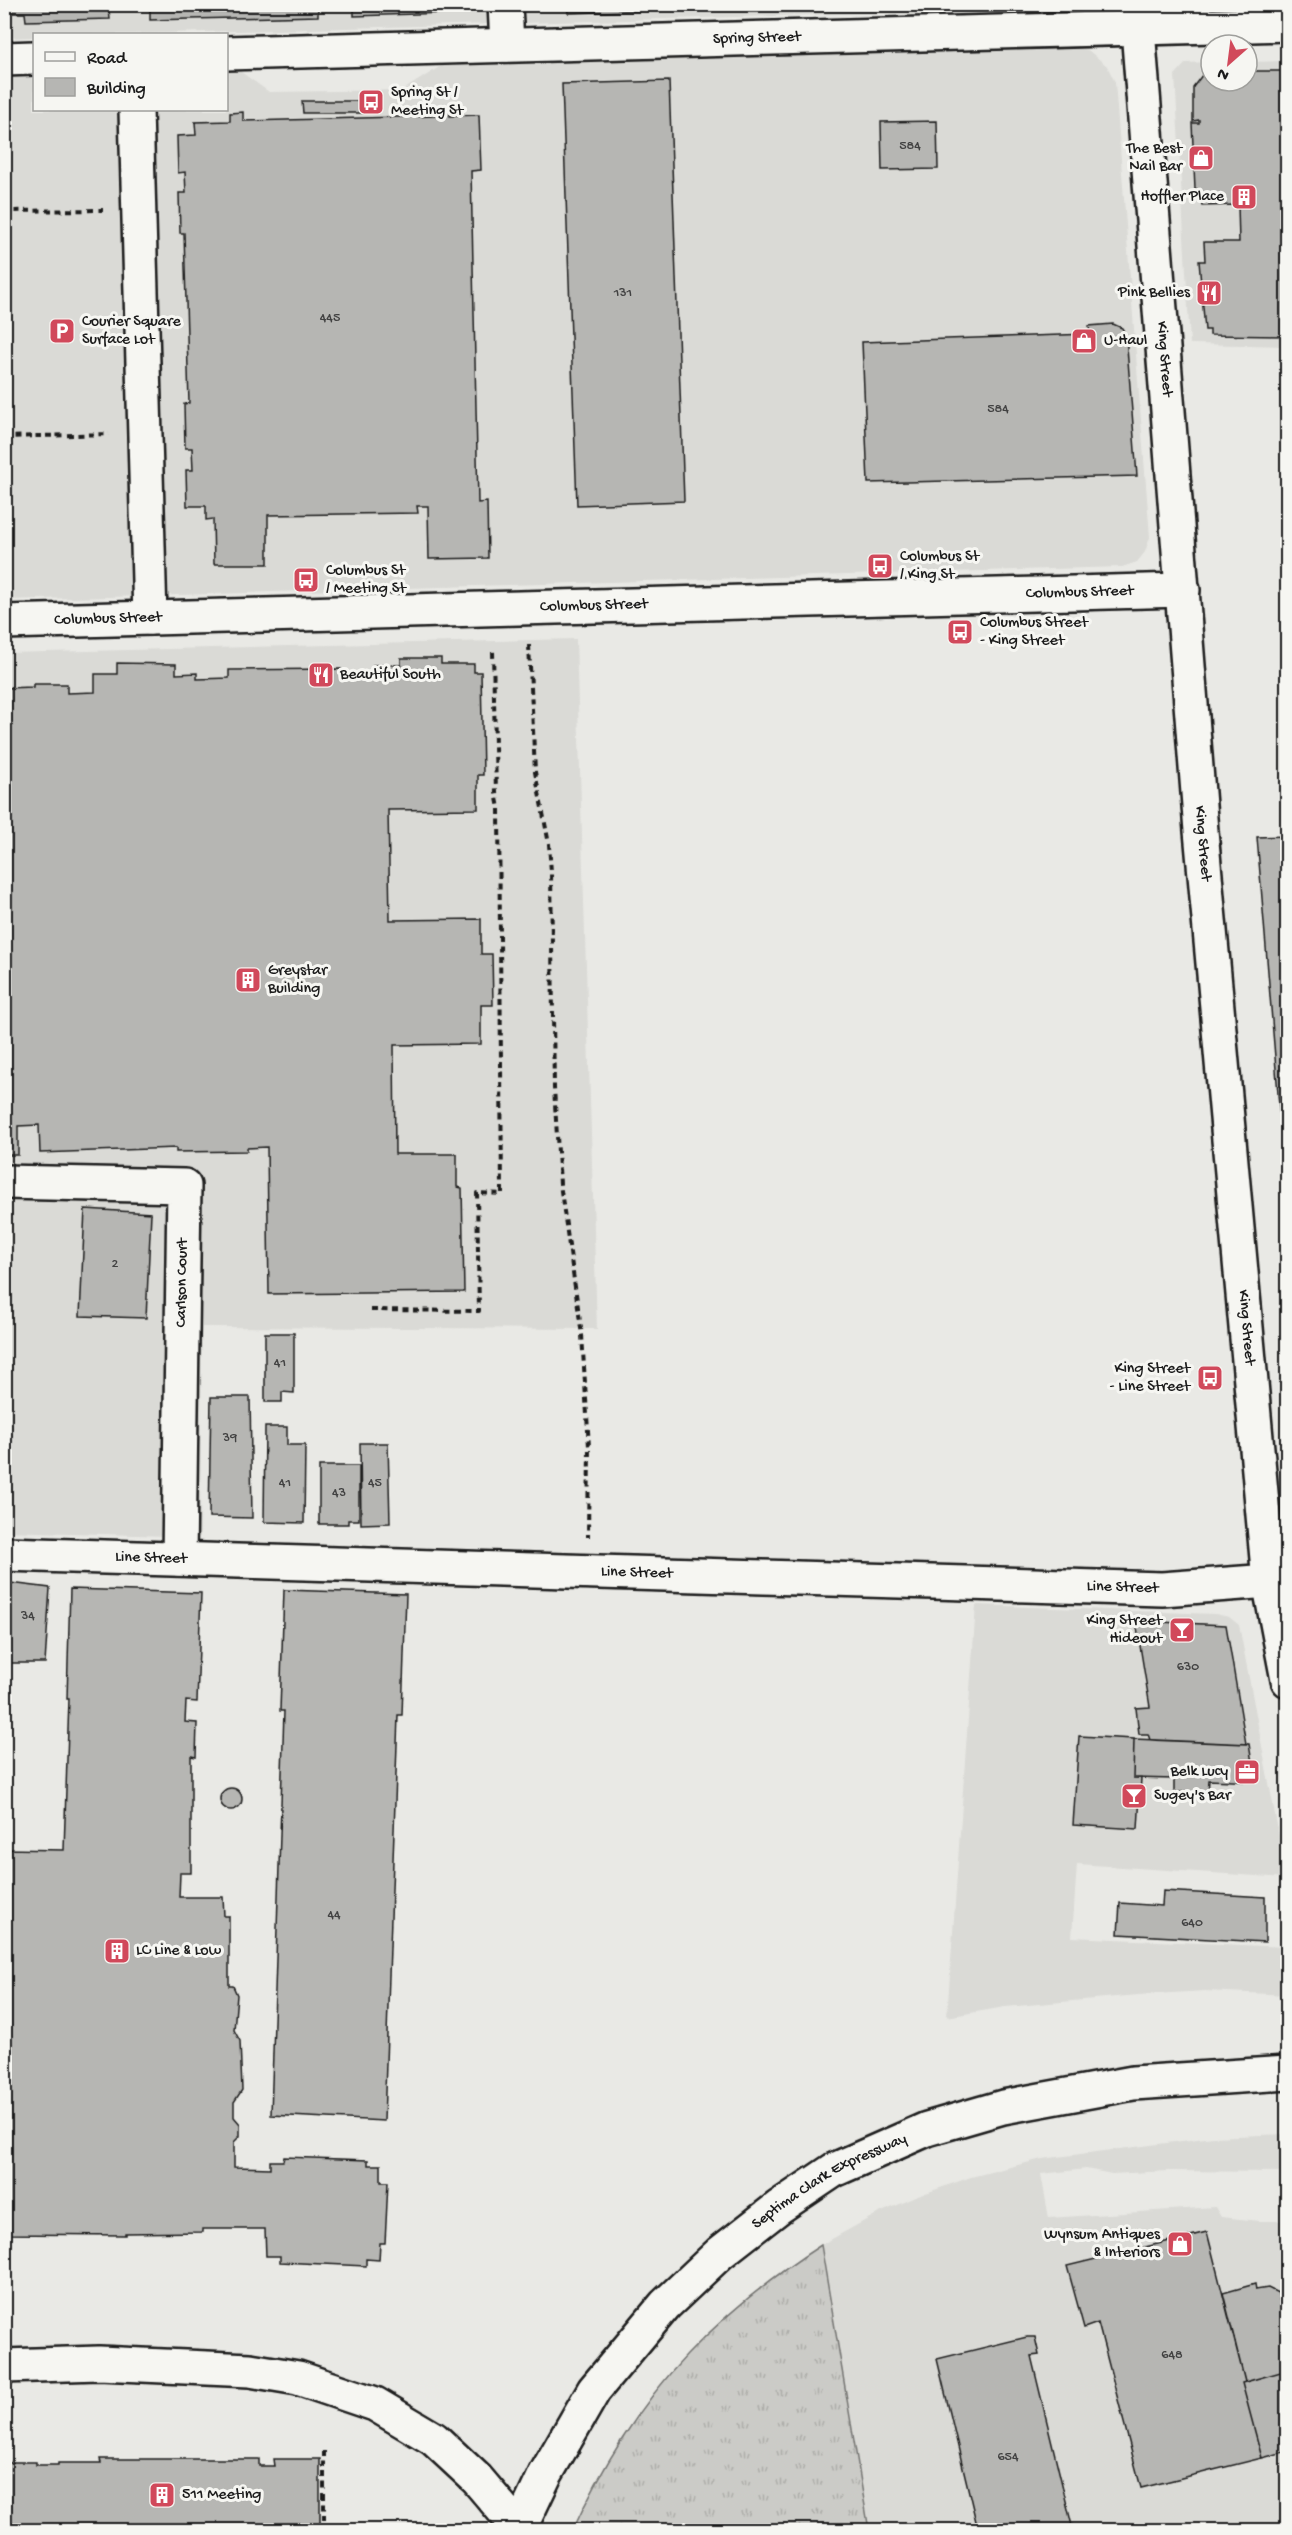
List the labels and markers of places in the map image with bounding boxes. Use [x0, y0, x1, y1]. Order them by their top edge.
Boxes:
place label: Spring St / Meeting St [391, 84, 465, 121]
bus stop icon: Spring St / Meeting St [356, 87, 386, 117]
place label: The Best Nail Bar [1125, 140, 1183, 177]
shop icon: The Best Nail Bar [1186, 143, 1216, 173]
building icon: Hoffler Place [1229, 182, 1259, 212]
place label: Hoffler Place [1141, 188, 1225, 207]
restaurant icon: Pink Bellies [1194, 278, 1224, 308]
place label: Pink Bellies [1117, 284, 1191, 303]
place label: Courier Square Surface Lot [82, 313, 181, 350]
parking icon: Courier Square Surface Lot [47, 316, 77, 346]
shop icon: U-Haul [1069, 326, 1099, 356]
place label: U-Haul [1104, 332, 1147, 351]
place label: Columbus St / King St [900, 548, 980, 585]
bus stop icon: Columbus St / King St [865, 551, 895, 581]
place label: Columbus St / Meeting St [326, 562, 407, 599]
bus stop icon: Columbus St / Meeting St [291, 565, 321, 595]
place label: Columbus Street - King Street [980, 614, 1089, 651]
bus stop icon: Columbus Street - King Street [945, 617, 975, 647]
restaurant icon: Beautiful South [306, 660, 336, 690]
place label: Beautiful South [339, 666, 441, 685]
place label: Greystar Building [267, 962, 328, 999]
building icon: Greystar Building [233, 965, 263, 995]
place label: King Street - Line Street [1110, 1360, 1191, 1397]
bus stop icon: King Street - Line Street [1195, 1363, 1225, 1393]
place label: King Street Hideout [1087, 1612, 1163, 1649]
bar icon: King Street Hideout [1167, 1615, 1197, 1645]
office icon: Belk Lucy [1232, 1757, 1262, 1787]
place label: Belk Lucy [1169, 1763, 1228, 1782]
bar icon: Sugey's Bar [1119, 1781, 1149, 1811]
place label: Sugey's Bar [1154, 1787, 1232, 1806]
building icon: LC Line & Low [102, 1936, 132, 1966]
place label: LC Line & Low [136, 1942, 222, 1961]
place label: Wynsum Antiques & Interiors [1044, 2226, 1161, 2263]
shop icon: Wynsum Antiques & Interiors [1165, 2229, 1195, 2259]
building icon: 511 Meeting [147, 2480, 177, 2510]
place label: 511 Meeting [182, 2486, 261, 2505]

